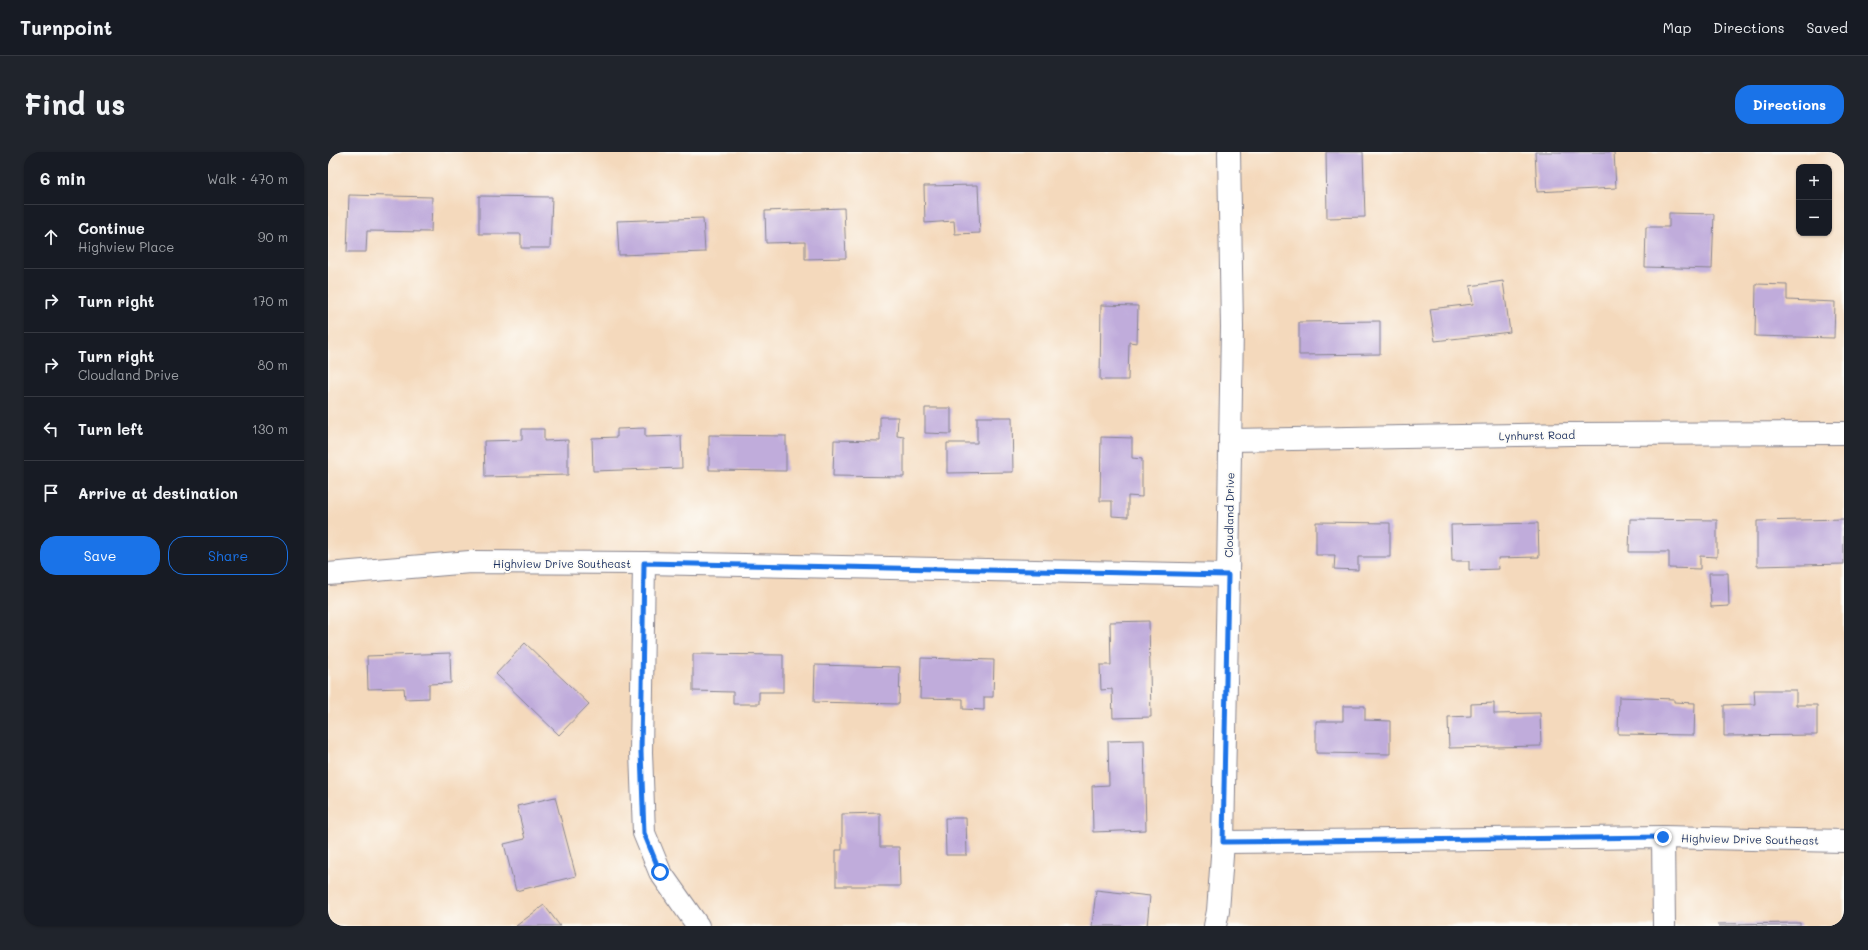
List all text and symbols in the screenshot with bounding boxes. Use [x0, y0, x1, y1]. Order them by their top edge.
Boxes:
text: Turnpoint [20, 15, 112, 40]
text: Map [1663, 18, 1691, 37]
text: Directions [1713, 18, 1784, 37]
text: Saved [1806, 18, 1848, 37]
button: Directions [1735, 85, 1844, 124]
text: Find us [24, 86, 125, 122]
map controls [1796, 164, 1832, 236]
button: + [1796, 164, 1832, 200]
text: 6 min [40, 167, 85, 189]
text: Walk · 470 m [207, 170, 288, 187]
button: − [1796, 200, 1832, 236]
text: Continue [78, 218, 145, 238]
icon: ahead [40, 226, 62, 248]
text: 90 m [258, 228, 288, 245]
text: Highview Place [78, 238, 174, 255]
icon: right [40, 290, 62, 312]
text: Turn right [78, 291, 155, 311]
text: 170 m [252, 292, 288, 309]
text: Turn right [78, 346, 155, 366]
icon: right [40, 354, 62, 376]
text: 80 m [258, 356, 288, 373]
text: Cloudland Drive [78, 366, 179, 383]
icon: left [40, 418, 62, 440]
text: Turn left [78, 419, 143, 439]
text: 130 m [252, 420, 288, 437]
street label: Lynhurst Road [1499, 427, 1575, 443]
street label: Cloudland Drive [1221, 472, 1237, 558]
icon: arrive [40, 482, 62, 504]
text: Arrive at destination [78, 483, 238, 503]
button: Save [40, 536, 160, 575]
button: Share [168, 536, 288, 575]
street label: Highview Drive Southeast [493, 556, 631, 571]
route end [1654, 828, 1672, 846]
street label: Highview Drive Southeast [1681, 830, 1819, 848]
route start [651, 863, 669, 881]

